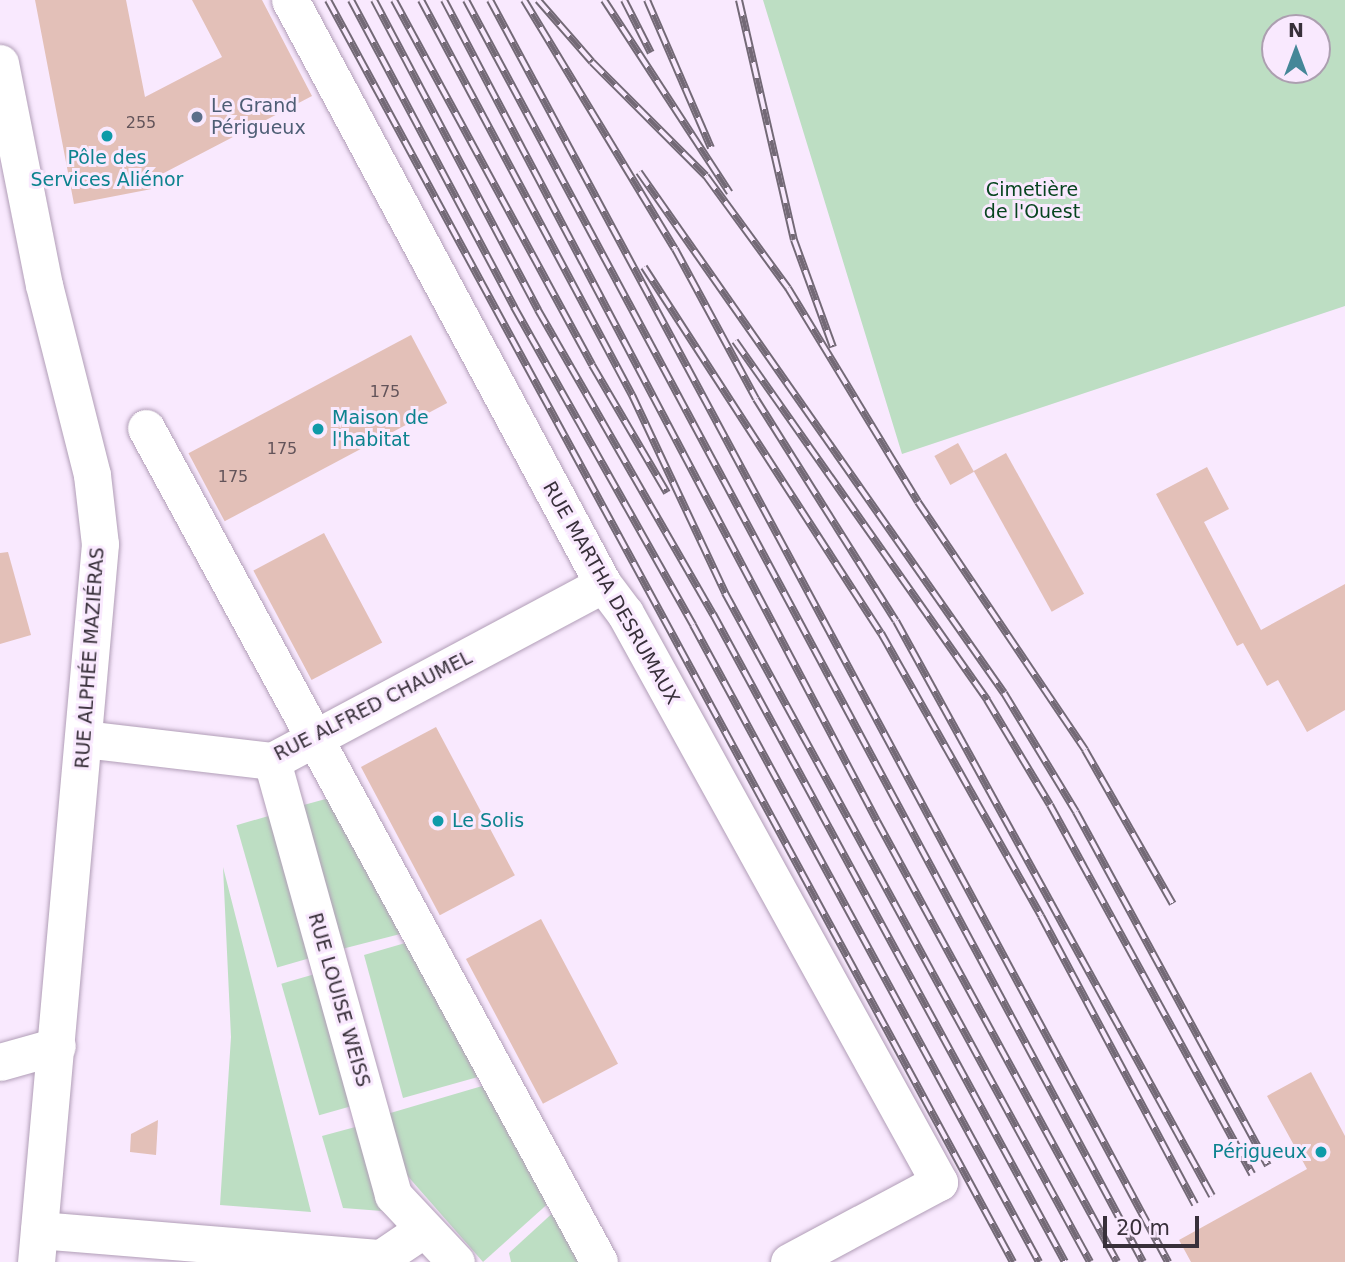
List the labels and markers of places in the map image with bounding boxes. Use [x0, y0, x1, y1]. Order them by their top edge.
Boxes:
place label: Le Grand Périgueux [211, 95, 306, 139]
marker: Le Grand Périgueux [189, 109, 205, 125]
marker: Pôle des Services Aliénor [99, 128, 115, 144]
place label: Pôle des Services Aliénor [31, 147, 183, 191]
place label: Maison de l'habitat [332, 407, 429, 451]
marker: Maison de l'habitat [310, 421, 326, 437]
place label: Le Solis [452, 810, 524, 832]
marker: Le Solis [430, 813, 446, 829]
place label: Périgueux [1212, 1141, 1307, 1163]
marker: Périgueux [1313, 1144, 1329, 1160]

